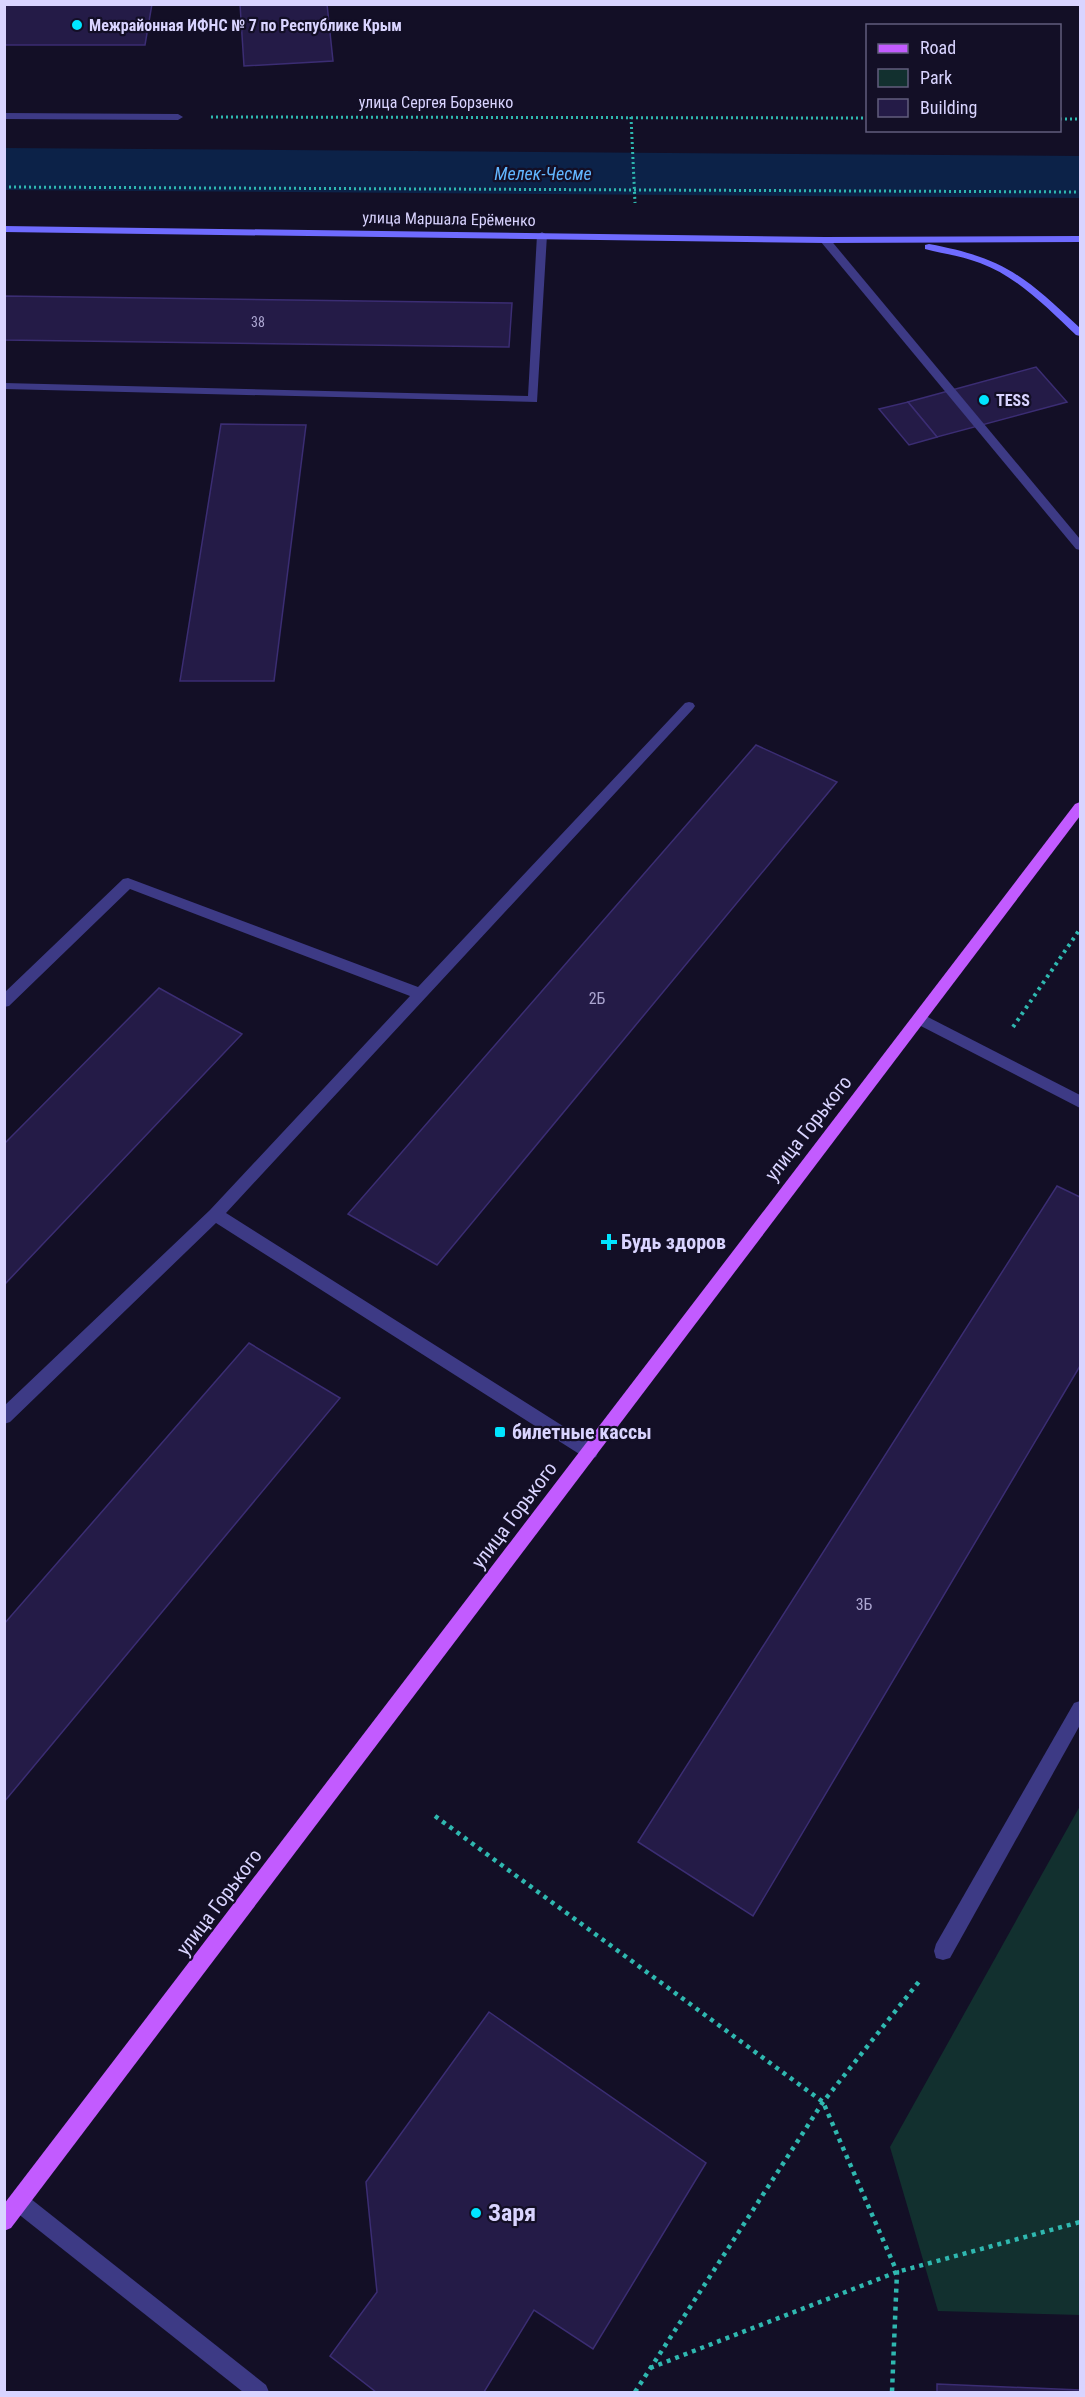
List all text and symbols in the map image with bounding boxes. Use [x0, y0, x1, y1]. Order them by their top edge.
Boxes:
place label: Межрайонная ИФНС № 7 по Республике Крым [89, 16, 402, 35]
marker: Межрайонная ИФНС № 7 по Республике Крым [70, 18, 84, 32]
legend [866, 24, 1061, 132]
text: Road [920, 37, 956, 58]
text: Park [920, 67, 952, 88]
street label: улица Сергея Борзенко [359, 93, 513, 112]
text: Building [920, 97, 977, 118]
water label: Мелек-Чесме [494, 163, 592, 184]
street label: улица Маршала Ерёменко [362, 208, 536, 230]
house number: 38 [251, 314, 265, 330]
place label: TESS [996, 391, 1030, 410]
marker: TESS [977, 393, 991, 407]
house number: 2Б [589, 989, 606, 1008]
street label: улица Горького [759, 1071, 857, 1185]
place label: Будь здоров [621, 1230, 726, 1254]
marker: Будь здоров [602, 1235, 616, 1249]
place label: билетные кассы [512, 1420, 652, 1444]
marker: билетные кассы [493, 1425, 507, 1439]
street label: улица Горького [466, 1457, 562, 1573]
house number: 3Б [856, 1595, 873, 1614]
street label: улица Горького [171, 1844, 267, 1960]
place label: Заря [488, 2199, 536, 2227]
marker: Заря [469, 2206, 483, 2220]

